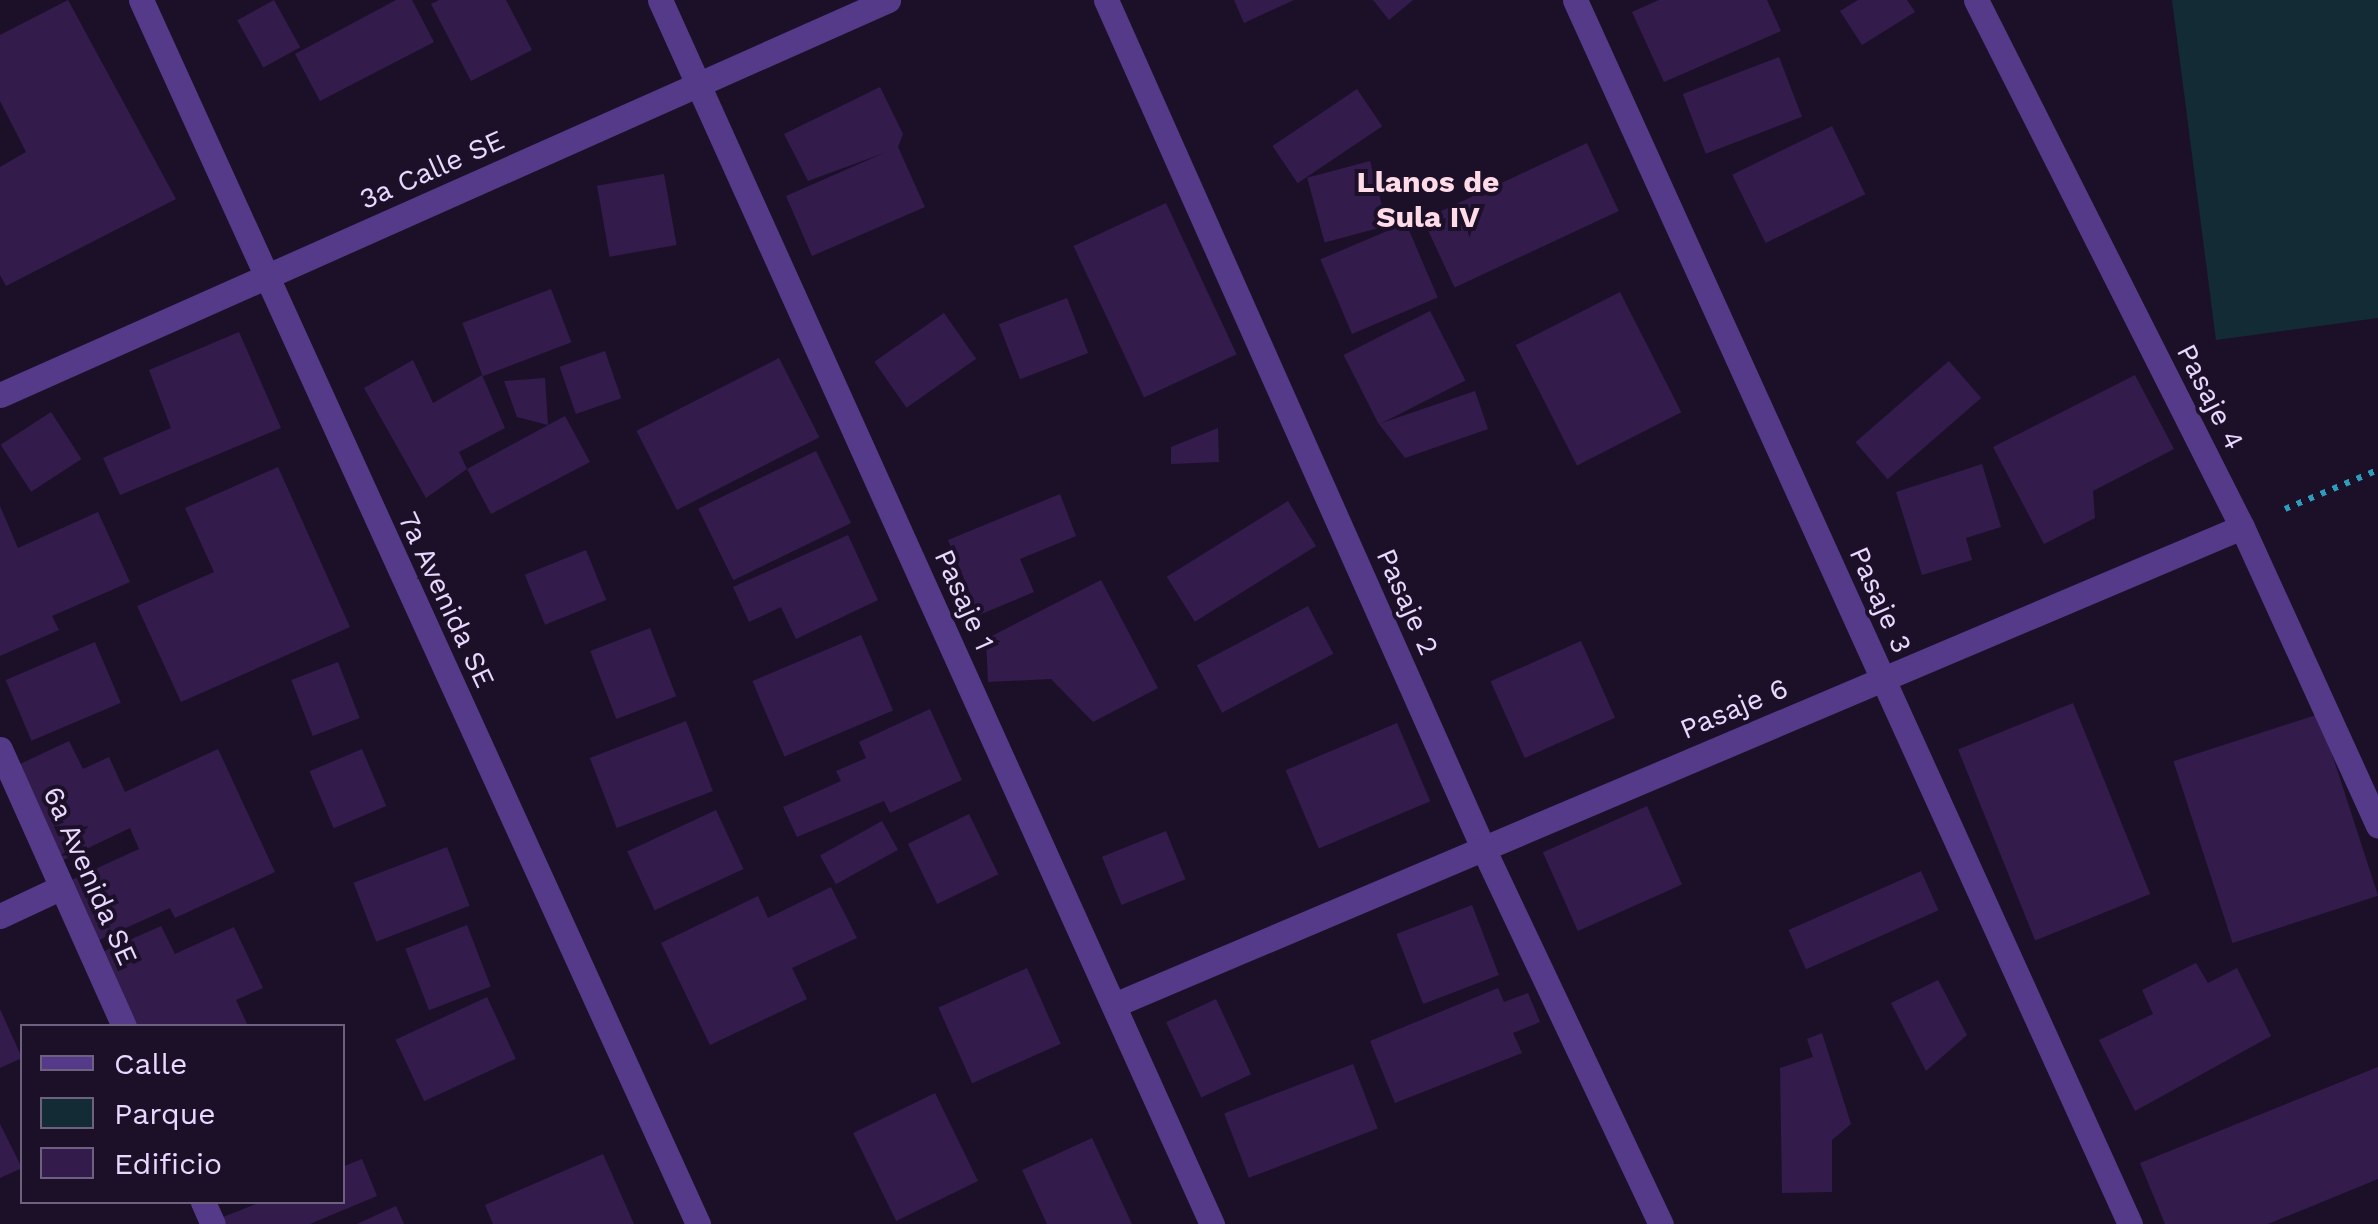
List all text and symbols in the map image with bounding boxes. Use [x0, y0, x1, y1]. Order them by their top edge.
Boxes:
street label: 3a Calle SE [354, 123, 510, 217]
district label: Llanos de Sula IV [1357, 164, 1499, 234]
street label: Pasaje 4 [2169, 339, 2251, 455]
street label: 7a Avenida SE [390, 506, 502, 694]
street label: Pasaje 3 [1842, 542, 1918, 658]
street label: Pasaje 1 [927, 544, 1001, 656]
street label: Pasaje 2 [1369, 544, 1445, 660]
street label: Pasaje 6 [1675, 671, 1793, 747]
street label: 6a Avenida SE [35, 780, 145, 972]
legend [20, 1024, 345, 1204]
text: Calle [114, 1046, 187, 1081]
text: Parque [114, 1096, 216, 1131]
text: Edificio [114, 1146, 222, 1181]

